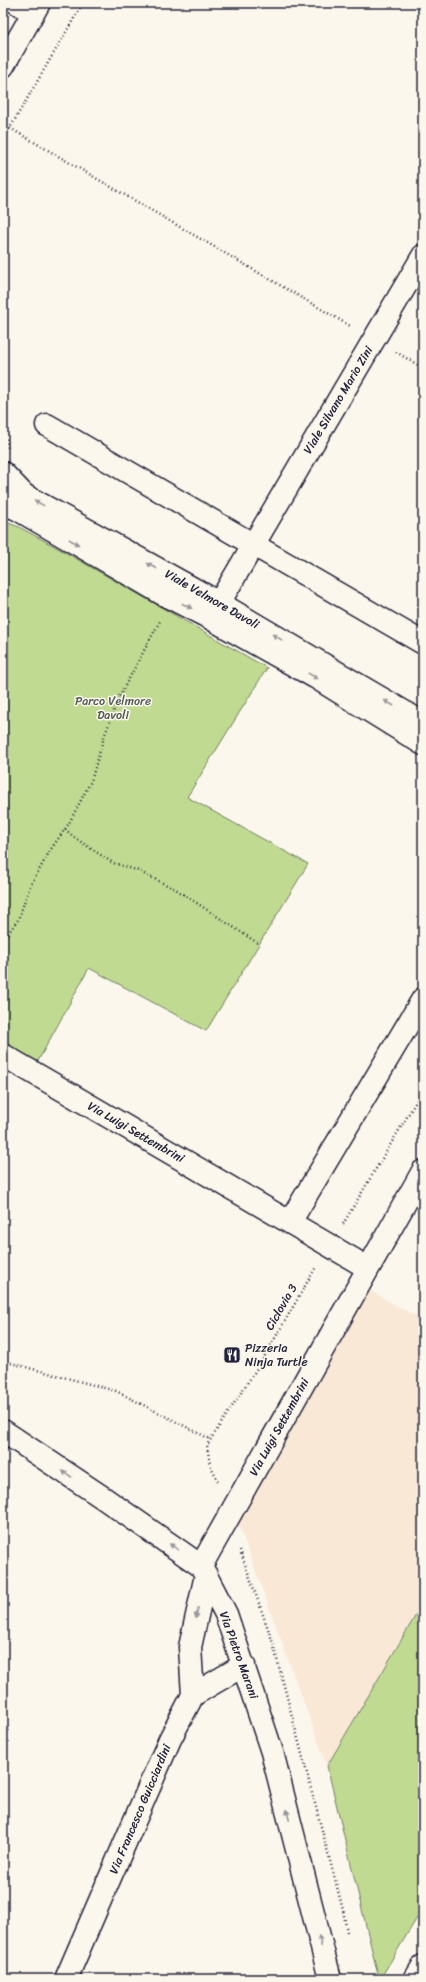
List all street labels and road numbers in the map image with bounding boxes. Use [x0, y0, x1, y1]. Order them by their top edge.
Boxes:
street label: Viale Silvano Mario Zini [297, 341, 379, 458]
street label: Viale Velmore Davoli [160, 563, 264, 635]
street label: Via Luigi Settembrini [83, 1095, 189, 1169]
street label: Ciclovia 3 [259, 1279, 303, 1335]
street label: Via Luigi Settembrini [243, 1373, 315, 1480]
street label: Via Pietro Marani [213, 1608, 265, 1703]
street label: Via Francesco Guicciardini [103, 1740, 178, 1877]

